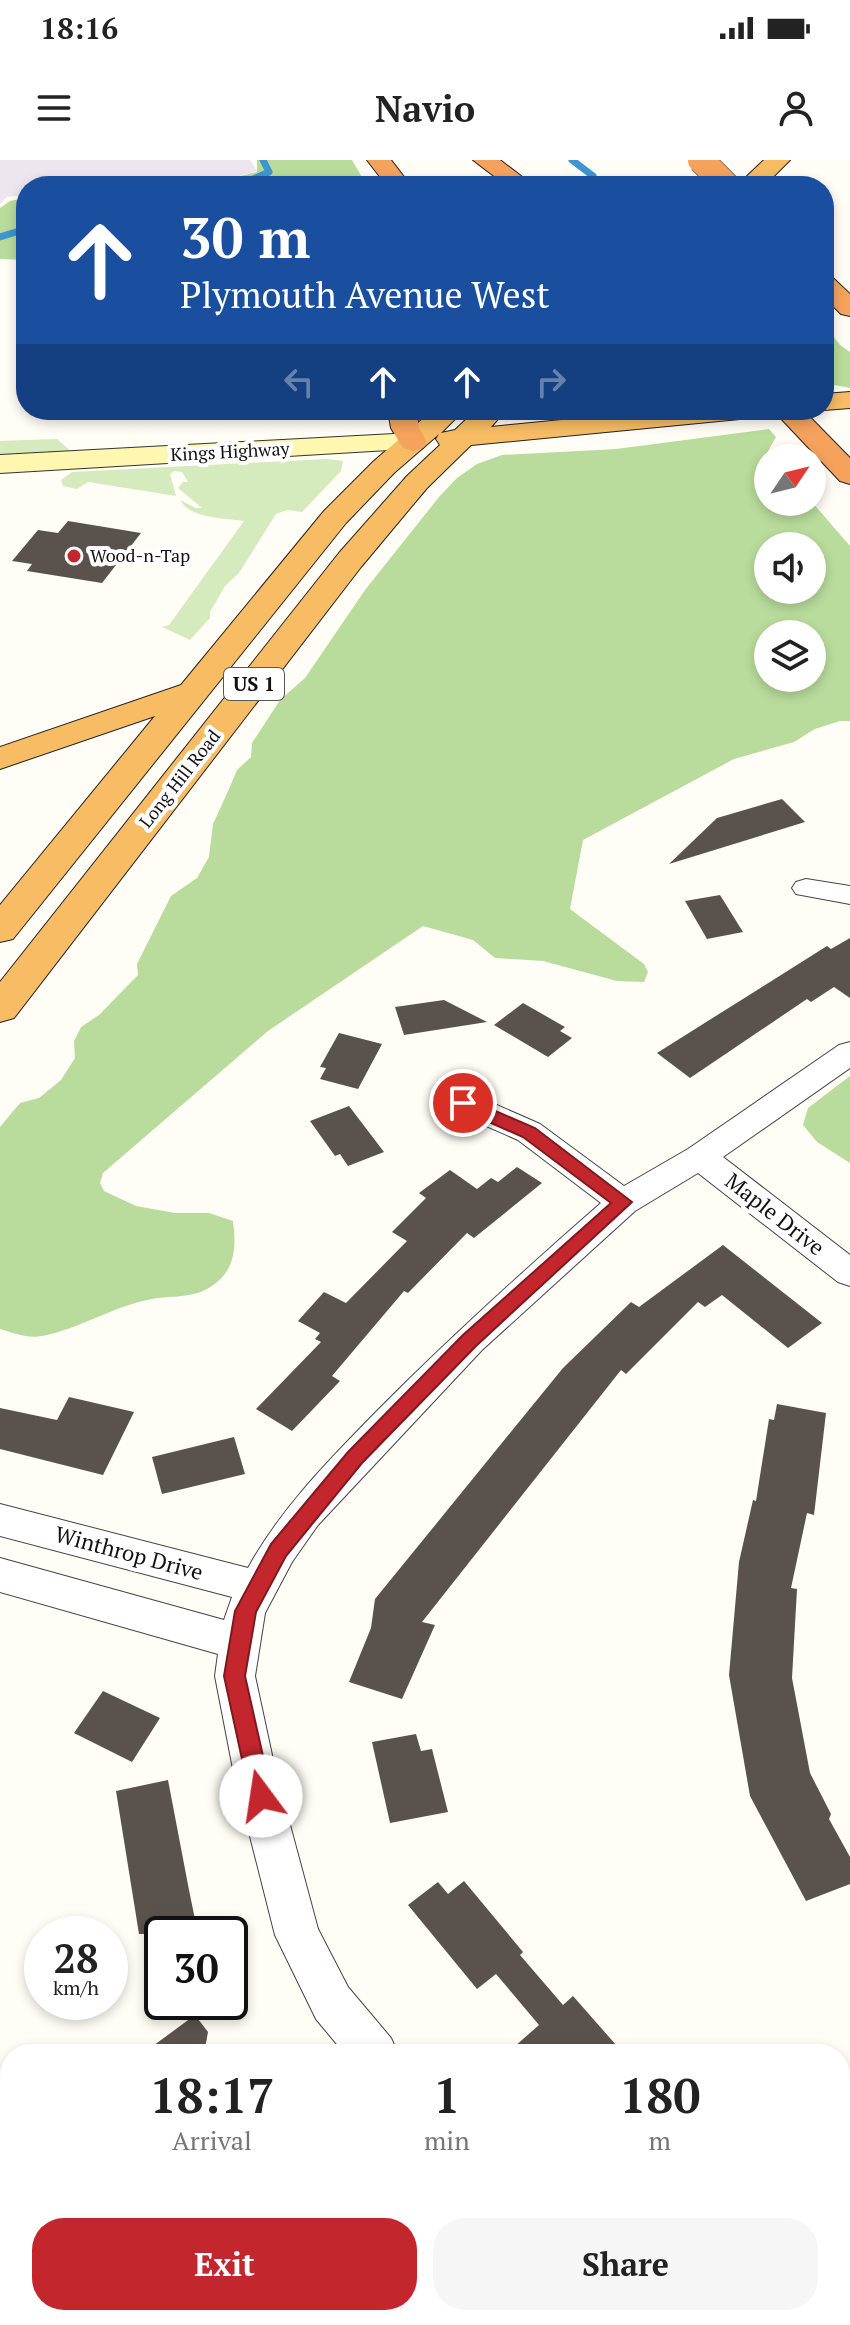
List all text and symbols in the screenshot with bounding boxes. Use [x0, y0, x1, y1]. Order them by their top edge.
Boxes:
text: 18:16 [40, 8, 118, 48]
text: Navio [375, 85, 475, 132]
icon: menu [32, 86, 76, 130]
icon: person [774, 86, 818, 130]
text: 30 m [180, 200, 310, 274]
icon: ahead [48, 208, 152, 312]
text: Plymouth Avenue West [180, 271, 550, 318]
icon: left [277, 360, 321, 404]
icon: ahead [361, 360, 405, 404]
icon: ahead [445, 360, 489, 404]
icon: right [529, 360, 573, 404]
street label: Kings Highway [170, 436, 291, 466]
north arrow [754, 444, 826, 516]
map controls [754, 444, 826, 692]
button: sound [754, 532, 826, 604]
place label: Wood-n-Tap [90, 543, 190, 567]
marker: Wood-n-Tap [65, 547, 83, 565]
button: layers [754, 620, 826, 692]
road number: US 1 [224, 668, 284, 700]
street label: Long Hill Road [133, 724, 225, 832]
pin [429, 1069, 497, 1137]
icon: arrive [441, 1081, 485, 1125]
street label: Maple Drive [720, 1166, 831, 1261]
street label: Winthrop Drive [52, 1519, 206, 1586]
position arrow [219, 1754, 303, 1838]
speed limit sign: 30 [144, 1916, 248, 2020]
text: 28 [53, 1931, 99, 1984]
text: km/h [53, 1974, 99, 2001]
text: 18:17 [149, 2063, 274, 2127]
text: 1 [433, 2063, 460, 2127]
text: 180 [619, 2063, 701, 2127]
text: Arrival [172, 2123, 252, 2157]
text: min [424, 2123, 470, 2157]
text: m [649, 2123, 671, 2157]
button: Exit [32, 2218, 417, 2310]
button: Share [433, 2218, 818, 2310]

